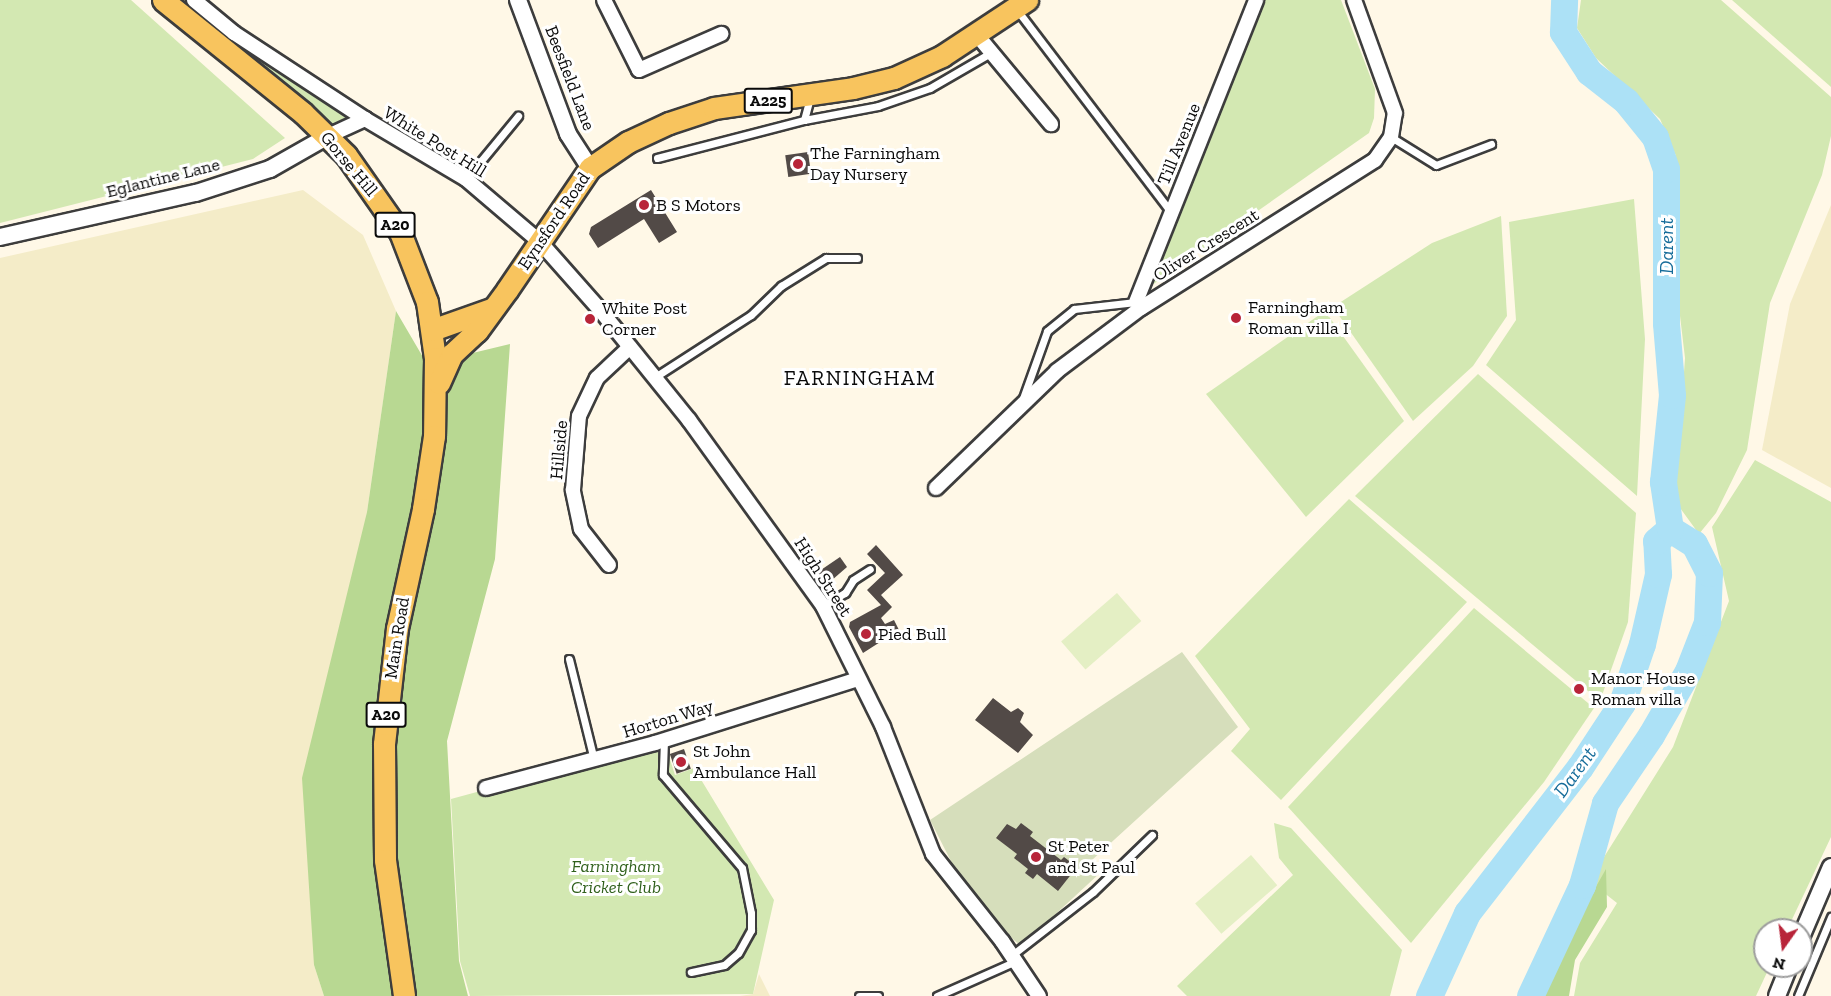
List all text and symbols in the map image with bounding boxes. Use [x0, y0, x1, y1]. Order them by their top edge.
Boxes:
street label: Beesfield Lane [540, 23, 600, 133]
road number: A225 [742, 88, 794, 114]
street label: Till Avenue [1153, 100, 1205, 188]
street label: White Post Hill [380, 102, 490, 182]
street label: Gorse Hill [316, 127, 382, 201]
place label: The Farningham Day Nursery [810, 143, 940, 186]
street label: Eglantine Lane [104, 153, 222, 203]
marker: The Farningham Day Nursery [791, 157, 805, 171]
street label: Eynsford Road [513, 168, 595, 274]
place label: B S Motors [656, 194, 741, 216]
marker: B S Motors [637, 198, 651, 212]
street label: Oliver Crescent [1149, 204, 1263, 286]
road number: A20 [374, 212, 416, 238]
water label: Darent [1654, 218, 1678, 274]
place label: Farningham Roman villa I [1248, 297, 1349, 340]
place label: White Post Corner [602, 298, 687, 340]
marker: Farningham Roman villa I [1229, 311, 1243, 325]
marker: White Post Corner [583, 312, 597, 326]
district label: FARNINGHAM [784, 365, 936, 391]
street label: Hillside [546, 419, 572, 481]
street label: High Street [789, 533, 857, 621]
street label: Main Road [380, 596, 414, 680]
place label: Pied Bull [878, 623, 946, 645]
marker: Pied Bull [859, 627, 873, 641]
place label: Manor House Roman villa [1591, 668, 1695, 710]
marker: Manor House Roman villa [1572, 682, 1586, 696]
street label: Horton Way [620, 695, 716, 743]
road number: A20 [365, 702, 407, 728]
place label: St John Ambulance Hall [693, 741, 816, 783]
water label: Darent [1549, 742, 1601, 802]
marker: St John Ambulance Hall [674, 755, 688, 769]
place label: St Peter and St Paul [1048, 836, 1135, 878]
marker: St Peter and St Paul [1029, 850, 1043, 864]
park label: Farningham Cricket Club [571, 856, 661, 898]
north arrow [1753, 918, 1813, 978]
text: N [1771, 953, 1787, 975]

